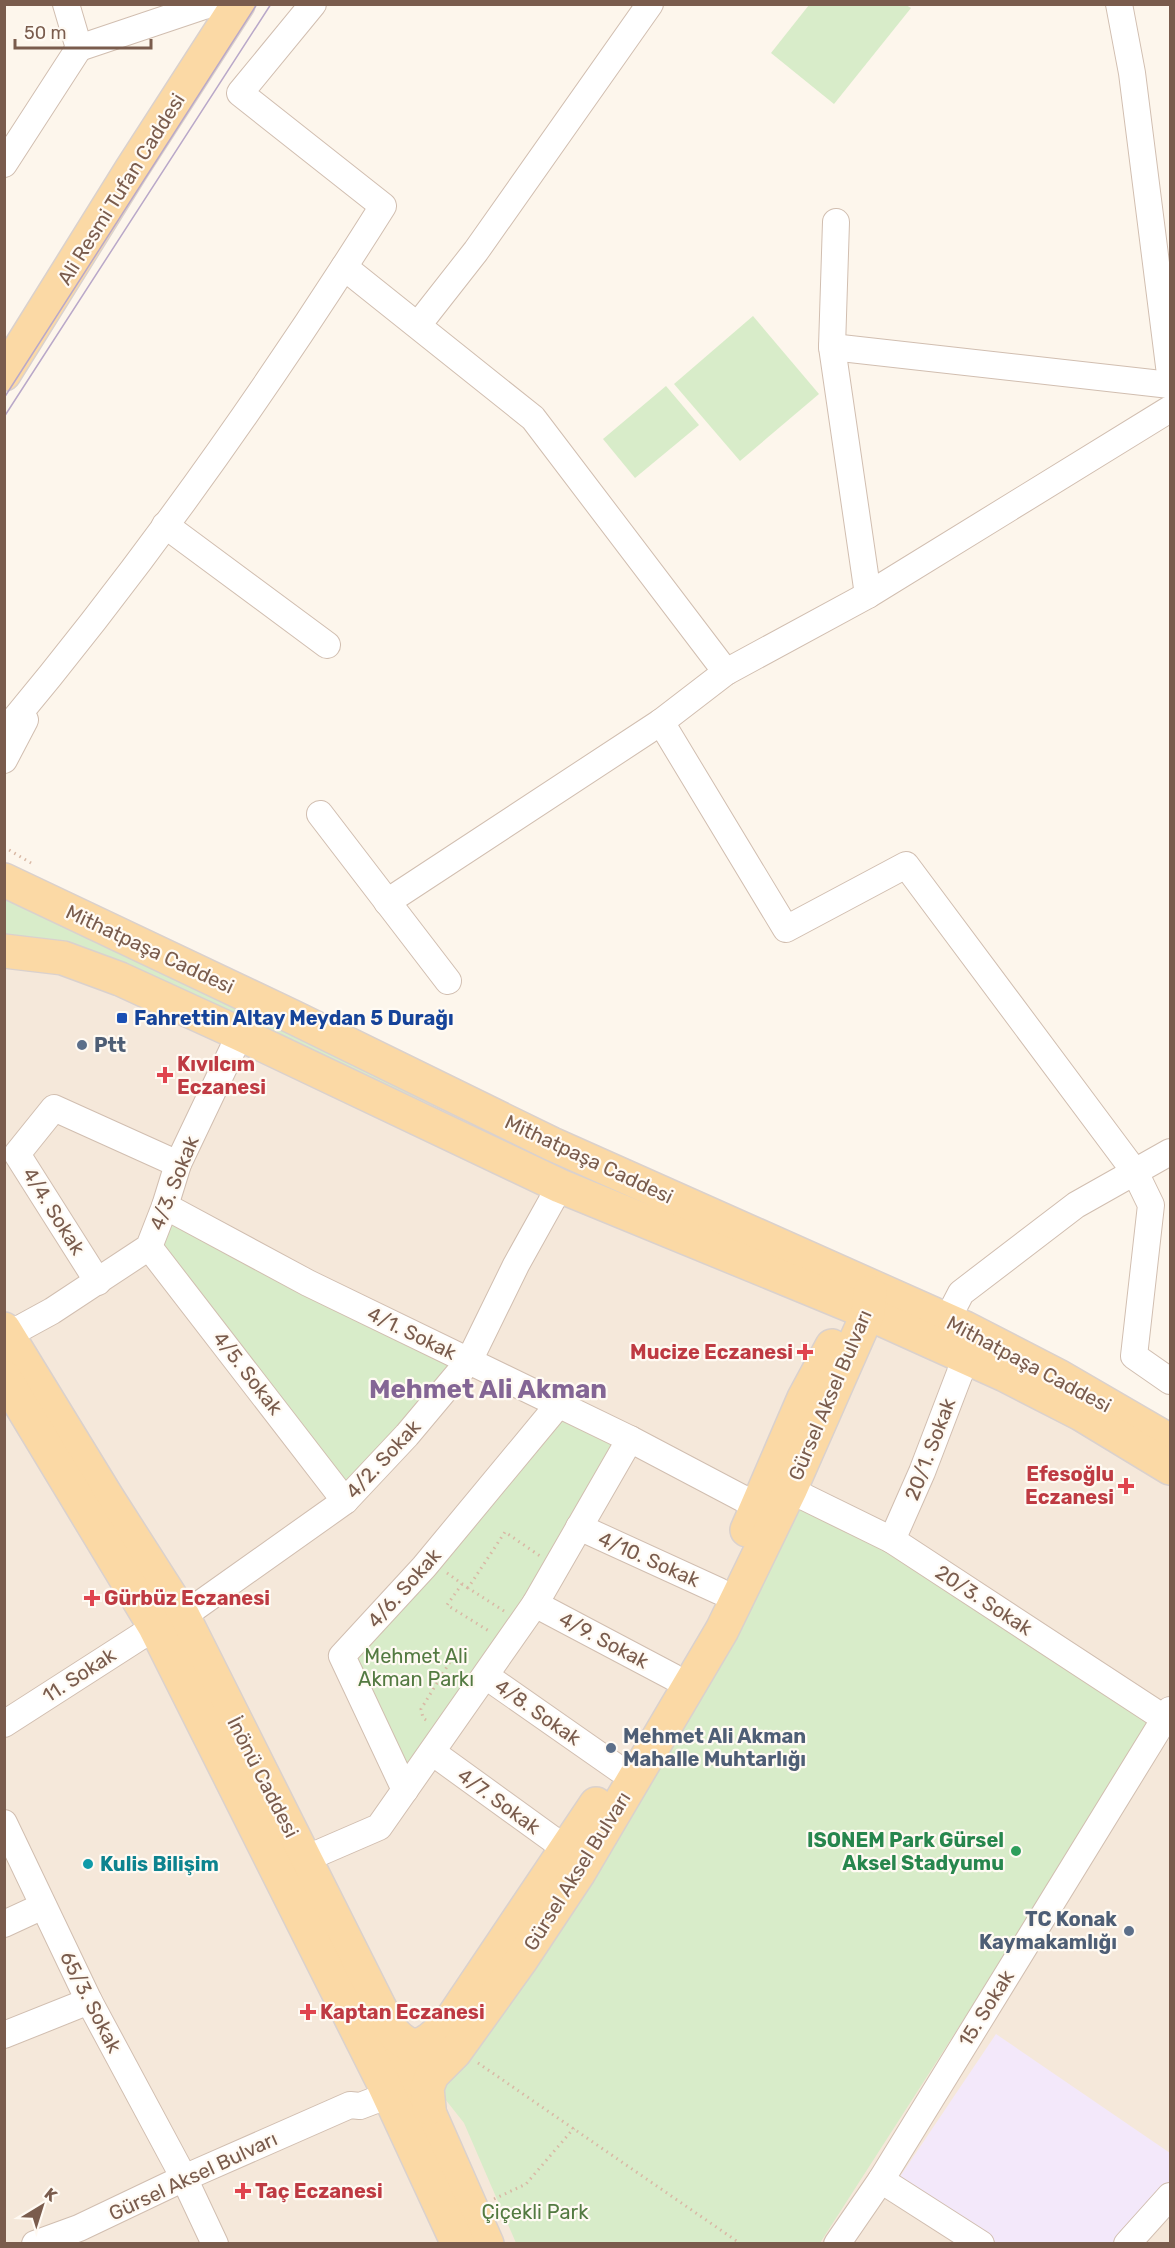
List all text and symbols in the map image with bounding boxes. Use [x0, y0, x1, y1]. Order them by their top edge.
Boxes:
scale bar [15, 12, 152, 50]
text: 50 m [24, 22, 67, 44]
street label: Ali Resmi Tufan Caddesi [52, 89, 190, 289]
street label: Mithatpaşa Caddesi [62, 899, 238, 999]
place label: Fahrettin Altay Meydan 5 Durağı [134, 1006, 454, 1030]
marker: Fahrettin Altay Meydan 5 Durağı [115, 1011, 129, 1025]
place label: Ptt [94, 1033, 126, 1057]
marker: Ptt [75, 1038, 89, 1052]
place label: Kıvılcım Eczanesi [177, 1052, 266, 1099]
marker: Kıvılcım Eczanesi [158, 1068, 172, 1082]
street label: Mithatpaşa Caddesi [501, 1109, 677, 1209]
street label: 4/3. Sokak [144, 1132, 204, 1234]
street label: 4/4. Sokak [18, 1163, 91, 1260]
street label: 4/1. Sokak [364, 1301, 461, 1365]
street label: Gürsel Aksel Bulvarı [783, 1306, 877, 1484]
street label: Mithatpaşa Caddesi [943, 1310, 1115, 1418]
street label: 4/5. Sokak [208, 1327, 288, 1420]
place label: Mucize Eczanesi [630, 1340, 793, 1364]
marker: Mucize Eczanesi [798, 1345, 812, 1359]
district label: Mehmet Ali Akman [369, 1374, 607, 1405]
street label: 20/1. Sokak [900, 1394, 961, 1503]
street label: 4/2. Sokak [341, 1414, 426, 1503]
place label: Efesoğlu Eczanesi [1025, 1462, 1114, 1509]
marker: Efesoğlu Eczanesi [1119, 1479, 1133, 1493]
street label: 4/10. Sokak [595, 1526, 704, 1592]
street label: 4/6. Sokak [362, 1543, 446, 1633]
street label: 20/3. Sokak [931, 1560, 1038, 1641]
place label: Gürbüz Eczanesi [104, 1586, 270, 1610]
marker: Gürbüz Eczanesi [85, 1591, 99, 1605]
street label: 4/9. Sokak [555, 1606, 653, 1674]
street label: 11. Sokak [38, 1642, 121, 1708]
park label: Mehmet Ali Akman Parkı [358, 1644, 474, 1691]
street label: 4/8. Sokak [490, 1674, 586, 1751]
street label: İnönü Caddesi [222, 1713, 304, 1841]
place label: Mehmet Ali Akman Mahalle Muhtarlığı [623, 1724, 806, 1771]
marker: Mehmet Ali Akman Mahalle Muhtarlığı [604, 1741, 618, 1755]
street label: 4/7. Sokak [453, 1763, 546, 1839]
street label: Gürsel Aksel Bulvarı [518, 1787, 636, 1955]
place label: ISONEM Park Gürsel Aksel Stadyumu [807, 1828, 1004, 1875]
marker: ISONEM Park Gürsel Aksel Stadyumu [1009, 1844, 1023, 1858]
place label: Kulis Bilişim [100, 1852, 219, 1876]
marker: Kulis Bilişim [81, 1857, 95, 1871]
place label: TC Konak Kaymakamlığı [979, 1907, 1117, 1954]
marker: TC Konak Kaymakamlığı [1122, 1924, 1136, 1938]
street label: 65/3. Sokak [55, 1947, 127, 2057]
street label: 15. Sokak [953, 1965, 1019, 2051]
place label: Kaptan Eczanesi [320, 2000, 485, 2024]
marker: Kaptan Eczanesi [301, 2005, 315, 2019]
street label: Gürsel Aksel Bulvarı [105, 2126, 281, 2226]
north arrow [12, 2176, 72, 2236]
place label: Taç Eczanesi [255, 2179, 383, 2203]
text: K [41, 2184, 61, 2206]
marker: Taç Eczanesi [236, 2184, 250, 2198]
park label: Çiçekli Park [482, 2200, 589, 2224]

